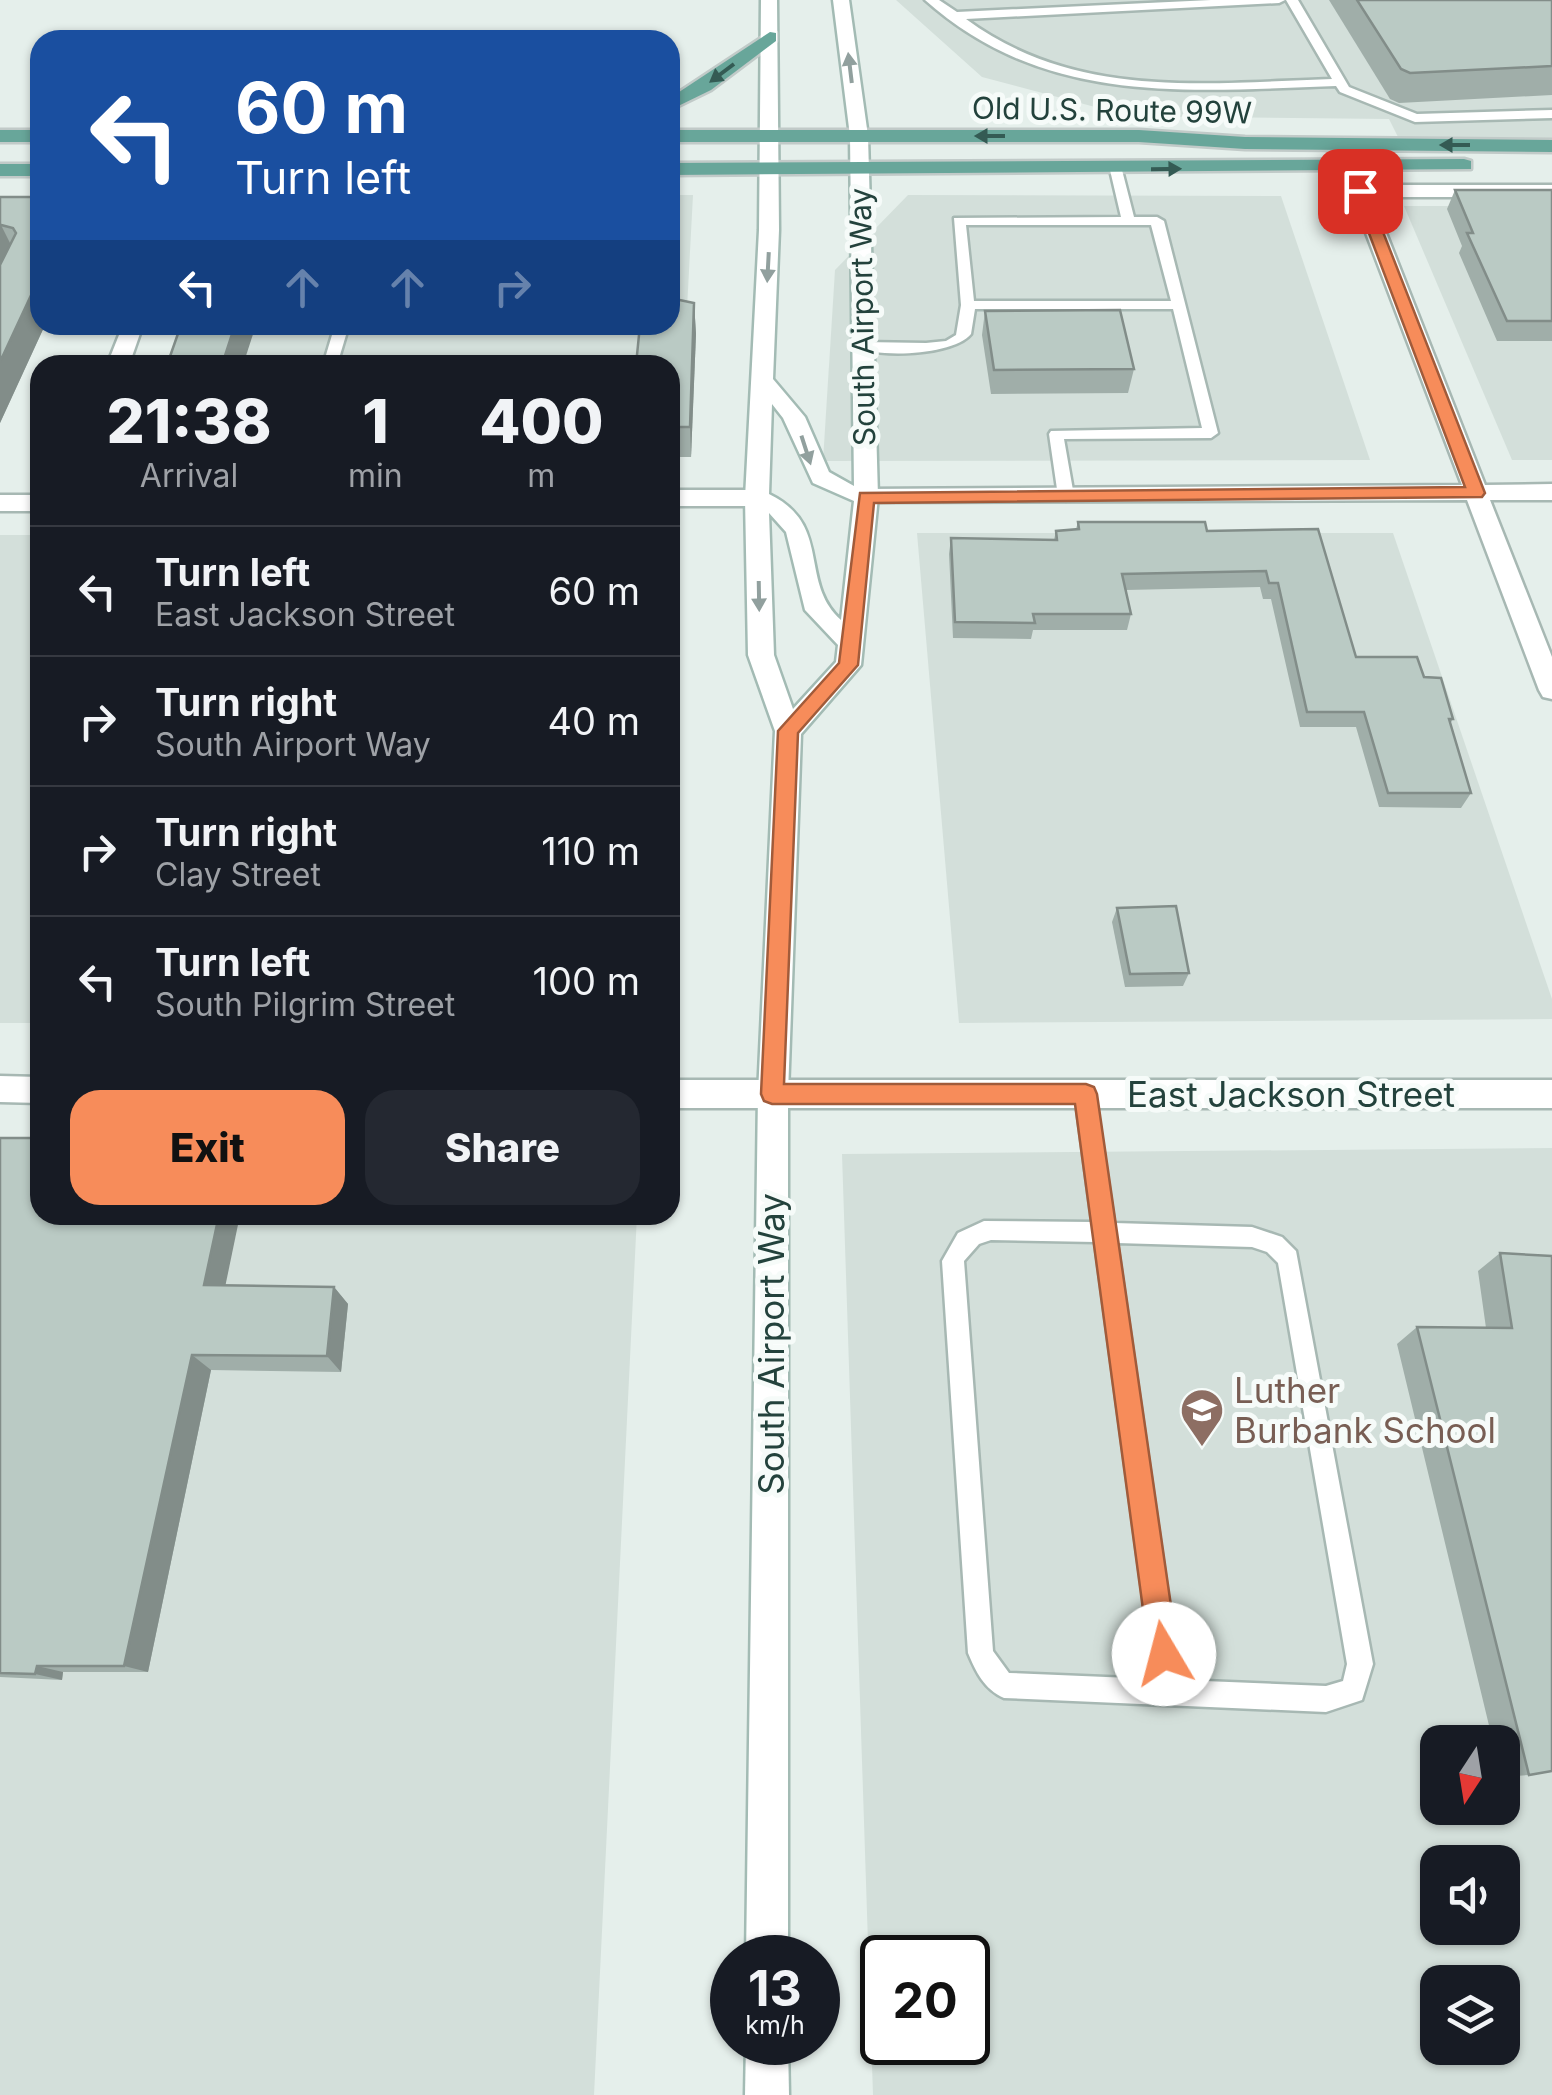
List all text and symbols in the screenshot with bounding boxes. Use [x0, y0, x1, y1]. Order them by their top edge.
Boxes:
one-way arrow [842, 51, 858, 83]
one-way arrow [709, 63, 735, 83]
text: 60 m [235, 65, 408, 150]
icon: left [70, 70, 200, 200]
street label: Old U.S. Route 99W [972, 90, 1252, 130]
one-way arrow [973, 128, 1005, 144]
one-way arrow [1438, 137, 1470, 153]
pin [1318, 149, 1403, 234]
text: Turn left [235, 150, 411, 205]
one-way arrow [1150, 161, 1182, 177]
icon: arrive [1333, 164, 1388, 219]
street label: South Airport Way [842, 187, 882, 447]
one-way arrow [759, 252, 775, 284]
icon: left [170, 260, 225, 315]
icon: ahead [275, 260, 330, 315]
icon: ahead [380, 260, 435, 315]
icon: right [485, 260, 540, 315]
text: 21:38 [106, 385, 272, 457]
text: 1 [362, 385, 389, 457]
text: 400 [479, 385, 604, 457]
one-way arrow [799, 436, 814, 466]
text: Arrival [140, 456, 238, 495]
text: min [348, 456, 403, 495]
text: m [527, 456, 555, 495]
text: Turn left [155, 549, 310, 595]
icon: left [70, 564, 125, 619]
text: 60 m [548, 568, 640, 614]
one-way arrow [752, 580, 768, 612]
text: East Jackson Street [155, 595, 455, 634]
text: Turn right [155, 679, 337, 725]
icon: right [70, 694, 125, 749]
text: 40 m [548, 698, 640, 744]
text: South Airport Way [155, 725, 431, 764]
text: Turn right [155, 809, 337, 855]
icon: right [70, 824, 125, 879]
text: 110 m [541, 828, 640, 874]
text: Clay Street [155, 855, 321, 894]
text: Turn left [155, 939, 310, 985]
icon: left [70, 954, 125, 1009]
text: 100 m [533, 958, 640, 1004]
text: South Pilgrim Street [155, 985, 455, 1024]
street label: East Jackson Street [1127, 1073, 1455, 1115]
button: Exit [70, 1090, 345, 1205]
button: Share [365, 1090, 640, 1205]
street label: South Airport Way [750, 1193, 792, 1495]
place label: Luther Burbank School [1234, 1369, 1496, 1451]
school or university icon: Luther Burbank School [1179, 1387, 1225, 1448]
position arrow [1112, 1602, 1216, 1706]
north arrow [1420, 1725, 1520, 1825]
map controls [1420, 1725, 1520, 2065]
button: sound [1420, 1845, 1520, 1945]
speed limit sign: 20 [860, 1935, 990, 2065]
text: 13 [748, 1958, 802, 2018]
button: layers [1420, 1965, 1520, 2065]
text: km/h [745, 2010, 805, 2040]

